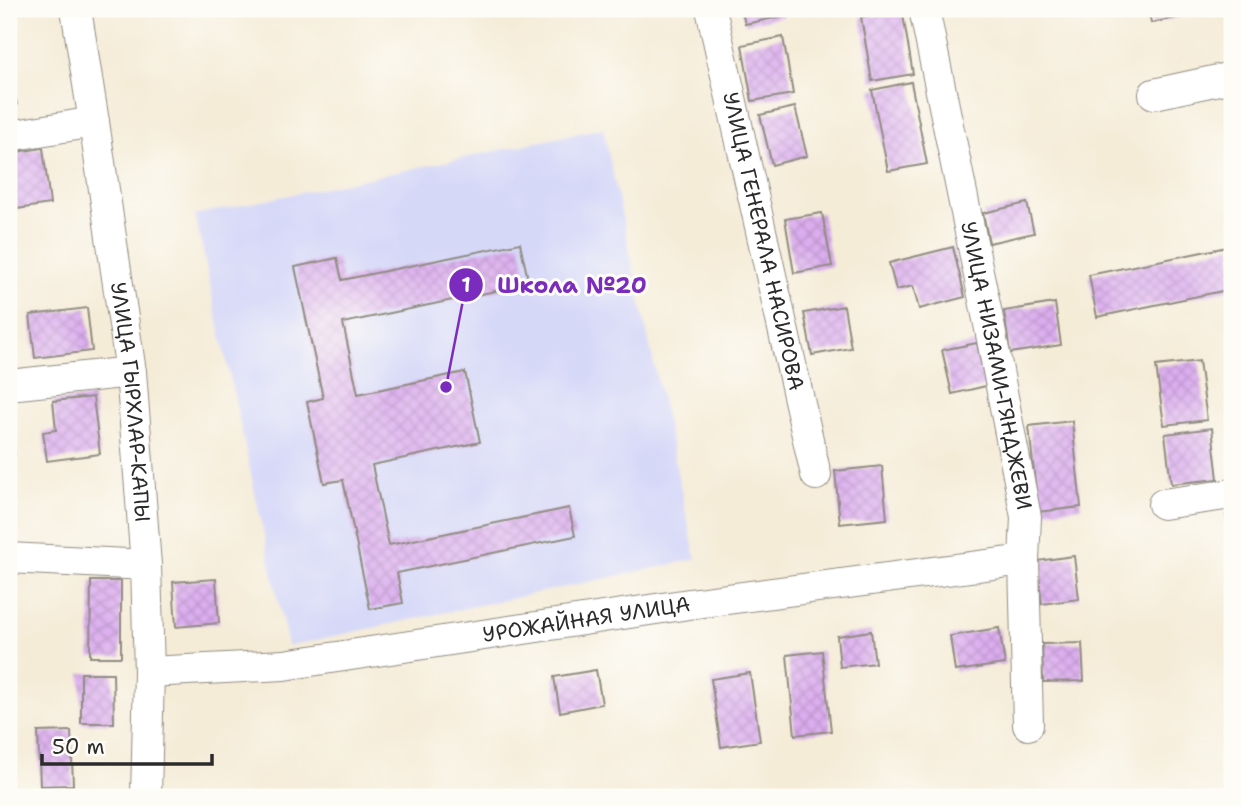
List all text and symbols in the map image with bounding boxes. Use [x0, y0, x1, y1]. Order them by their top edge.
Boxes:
street label: УЛИЦА ГЕНЕРАЛА НАСИРОВА [716, 89, 811, 393]
street label: УЛИЦА НИЗАМИ-ГЯНДЖЕВИ [954, 219, 1038, 512]
callout: Школа №20 [448, 263, 661, 307]
text: Школа №20 [497, 270, 647, 300]
text: 1 [461, 271, 471, 299]
street label: УЛИЦА ГЫРХЛАР-КАПЫ [104, 280, 157, 523]
street label: УРОЖАЙНАЯ УЛИЦА [481, 590, 692, 649]
scale bar [42, 722, 212, 766]
text: 50 m [52, 733, 105, 761]

